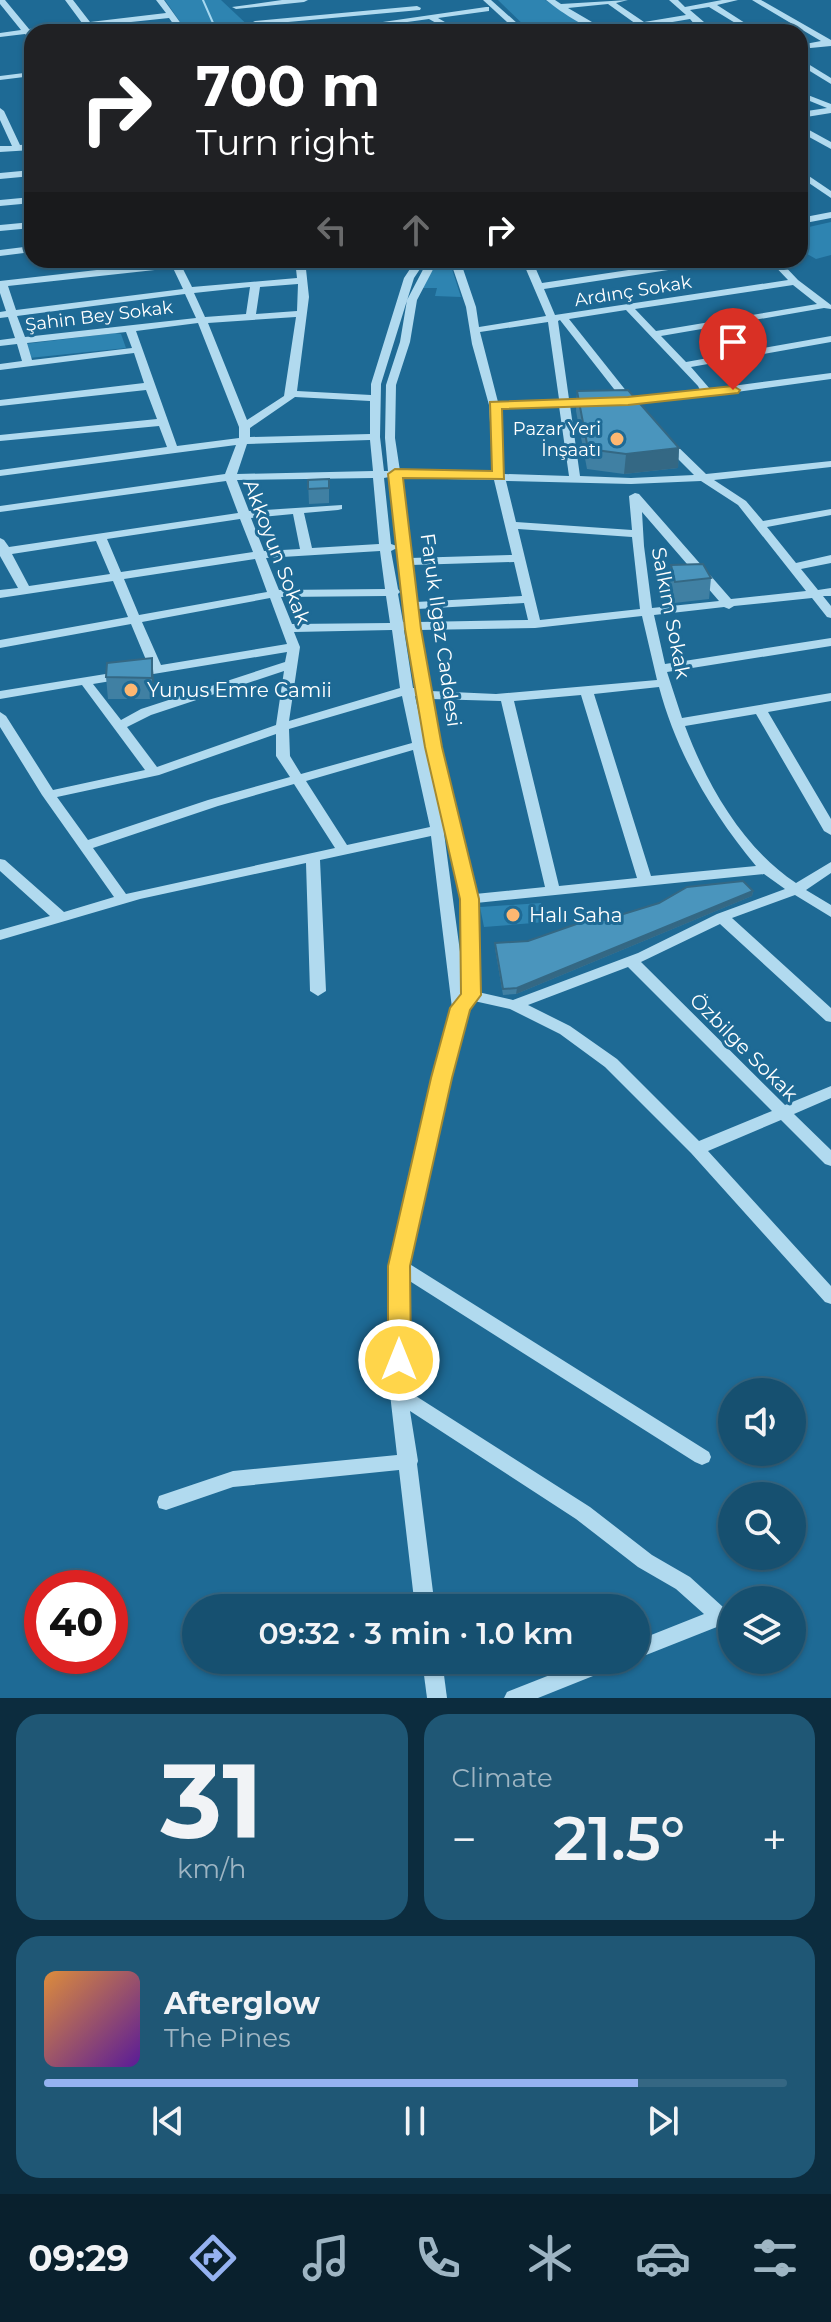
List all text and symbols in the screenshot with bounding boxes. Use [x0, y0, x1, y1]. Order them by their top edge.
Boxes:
text: 700 m [196, 52, 380, 120]
icon: right [64, 56, 168, 160]
text: Turn right [196, 120, 376, 164]
icon: left [310, 208, 354, 252]
icon: ahead [394, 208, 438, 252]
icon: right [478, 208, 522, 252]
street label: Ardınç Sokak [573, 271, 693, 311]
street label: Şahin Bey Sokak [24, 296, 174, 336]
pin [699, 308, 767, 390]
icon: arrive [711, 320, 755, 364]
place label: Pazar Yeri İnşaatı [513, 418, 601, 461]
marker: Pazar Yeri İnşaatı [608, 430, 626, 448]
street label: Akkoyun Sokak [238, 476, 316, 628]
street label: Faruk Ilgaz Caddesi [416, 532, 466, 728]
street label: Salkım Sokak [646, 545, 696, 681]
place label: Yunus Emre Camii [147, 678, 332, 702]
marker: Yunus Emre Camii [122, 681, 140, 699]
place label: Halı Saha [529, 903, 622, 927]
marker: Halı Saha [504, 906, 522, 924]
street label: Özbilge Sokak [685, 988, 803, 1106]
position arrow [357, 1318, 441, 1402]
map controls [718, 1378, 806, 1674]
button: sound [718, 1378, 806, 1466]
button: search [718, 1482, 806, 1570]
speed limit sign: 40 [24, 1570, 128, 1674]
button: layers [718, 1586, 806, 1674]
text: 09:32 · 3 min · 1.0 km [258, 1615, 574, 1652]
text: 31 [161, 1737, 263, 1864]
text: Climate [452, 1762, 553, 1794]
text: 21.5° [553, 1802, 685, 1875]
text: − [452, 1812, 477, 1866]
text: + [762, 1812, 787, 1866]
text: km/h [177, 1853, 246, 1885]
text: Afterglow [164, 1985, 320, 2022]
text: The Pines [164, 2022, 291, 2054]
icon: previous [146, 2099, 190, 2143]
icon: pause [393, 2099, 437, 2143]
icon: next [641, 2099, 685, 2143]
icon: directions [185, 2230, 241, 2286]
icon: music [298, 2230, 354, 2286]
icon: phone [410, 2230, 466, 2286]
icon: climate [522, 2230, 578, 2286]
icon: car [635, 2230, 691, 2286]
icon: filters [747, 2230, 803, 2286]
text: 09:29 [28, 2236, 129, 2280]

